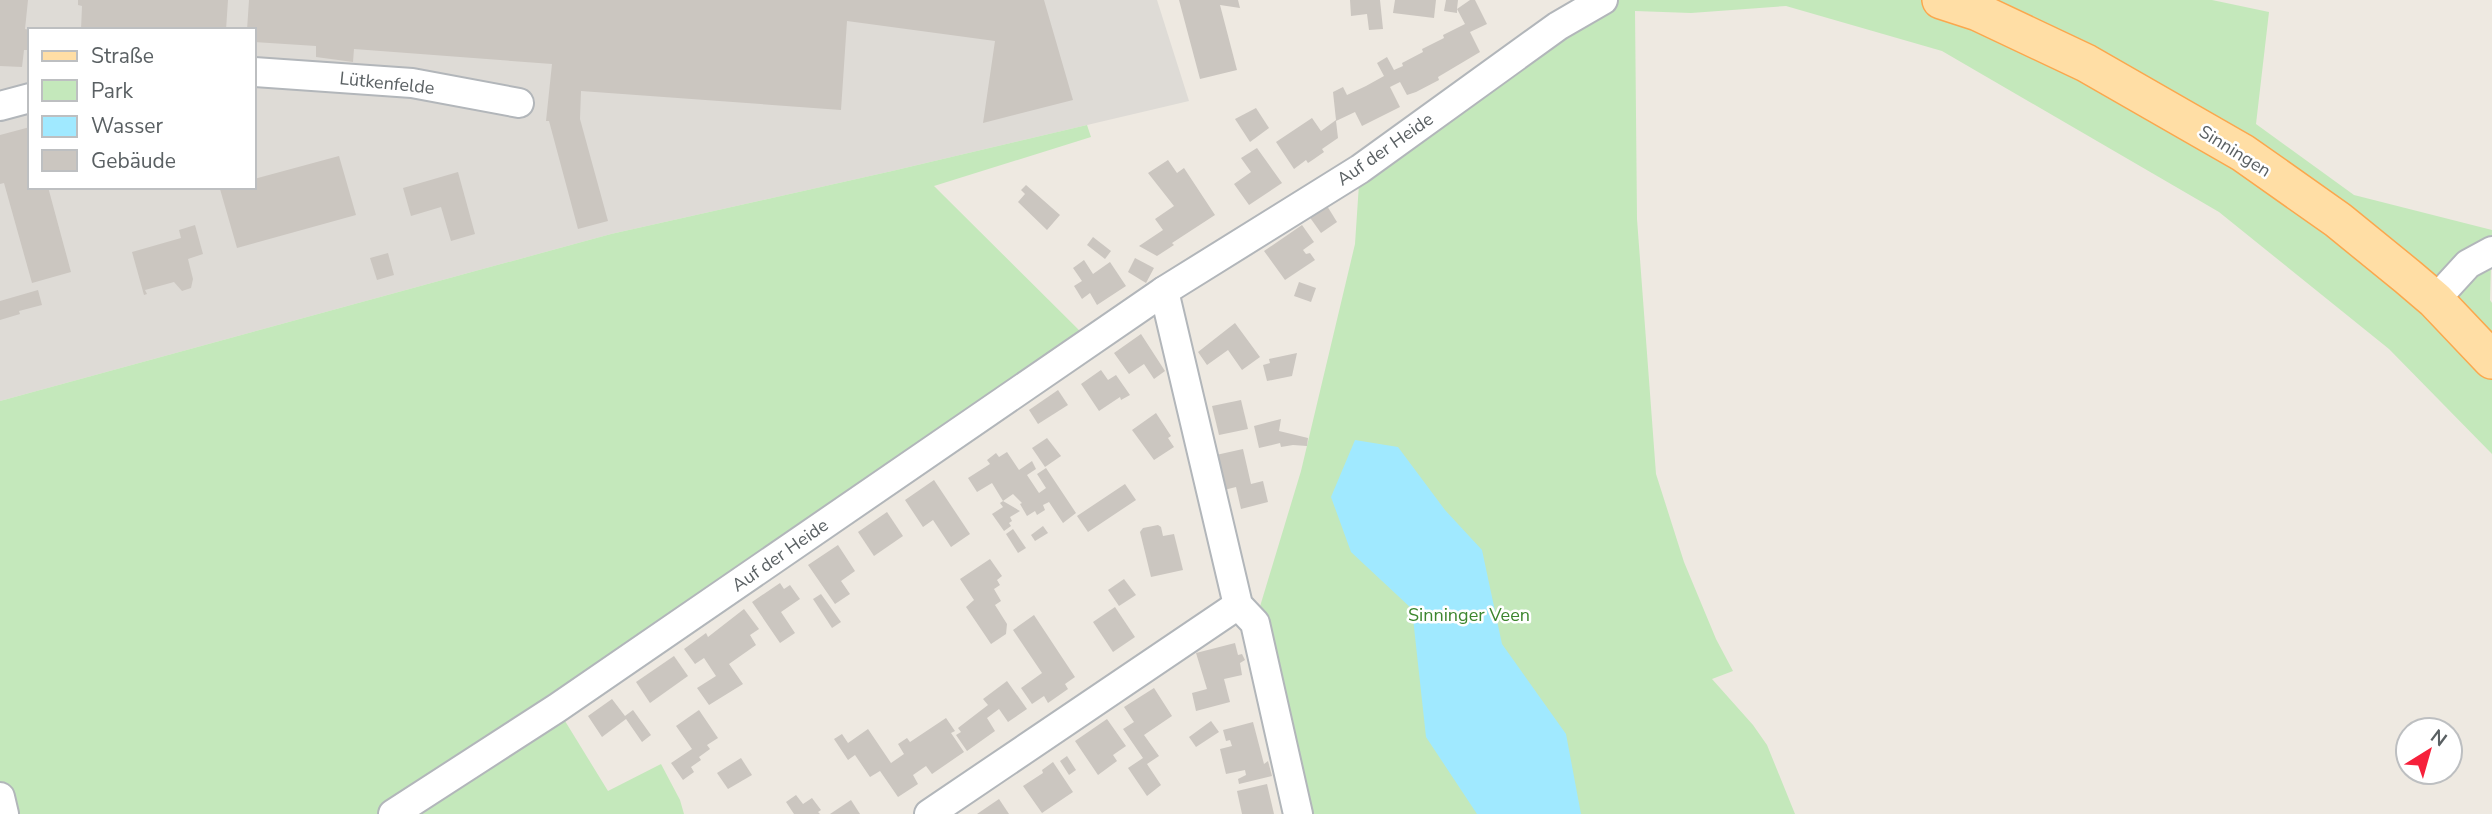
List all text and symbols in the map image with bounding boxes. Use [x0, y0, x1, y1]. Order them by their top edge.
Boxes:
legend [28, 28, 256, 189]
text: Straße [91, 42, 154, 70]
street label: Lütkenfelde [338, 66, 436, 100]
text: Park [91, 77, 133, 105]
street label: Auf der Heide [1332, 107, 1438, 191]
text: Wasser [91, 112, 163, 140]
street label: Sinningen [2195, 120, 2275, 182]
text: Gebäude [91, 147, 176, 175]
street label: Auf der Heide [727, 513, 833, 597]
park label: Sinninger Veen [1408, 603, 1530, 627]
north arrow [2394, 716, 2464, 786]
text: N [2425, 724, 2452, 753]

